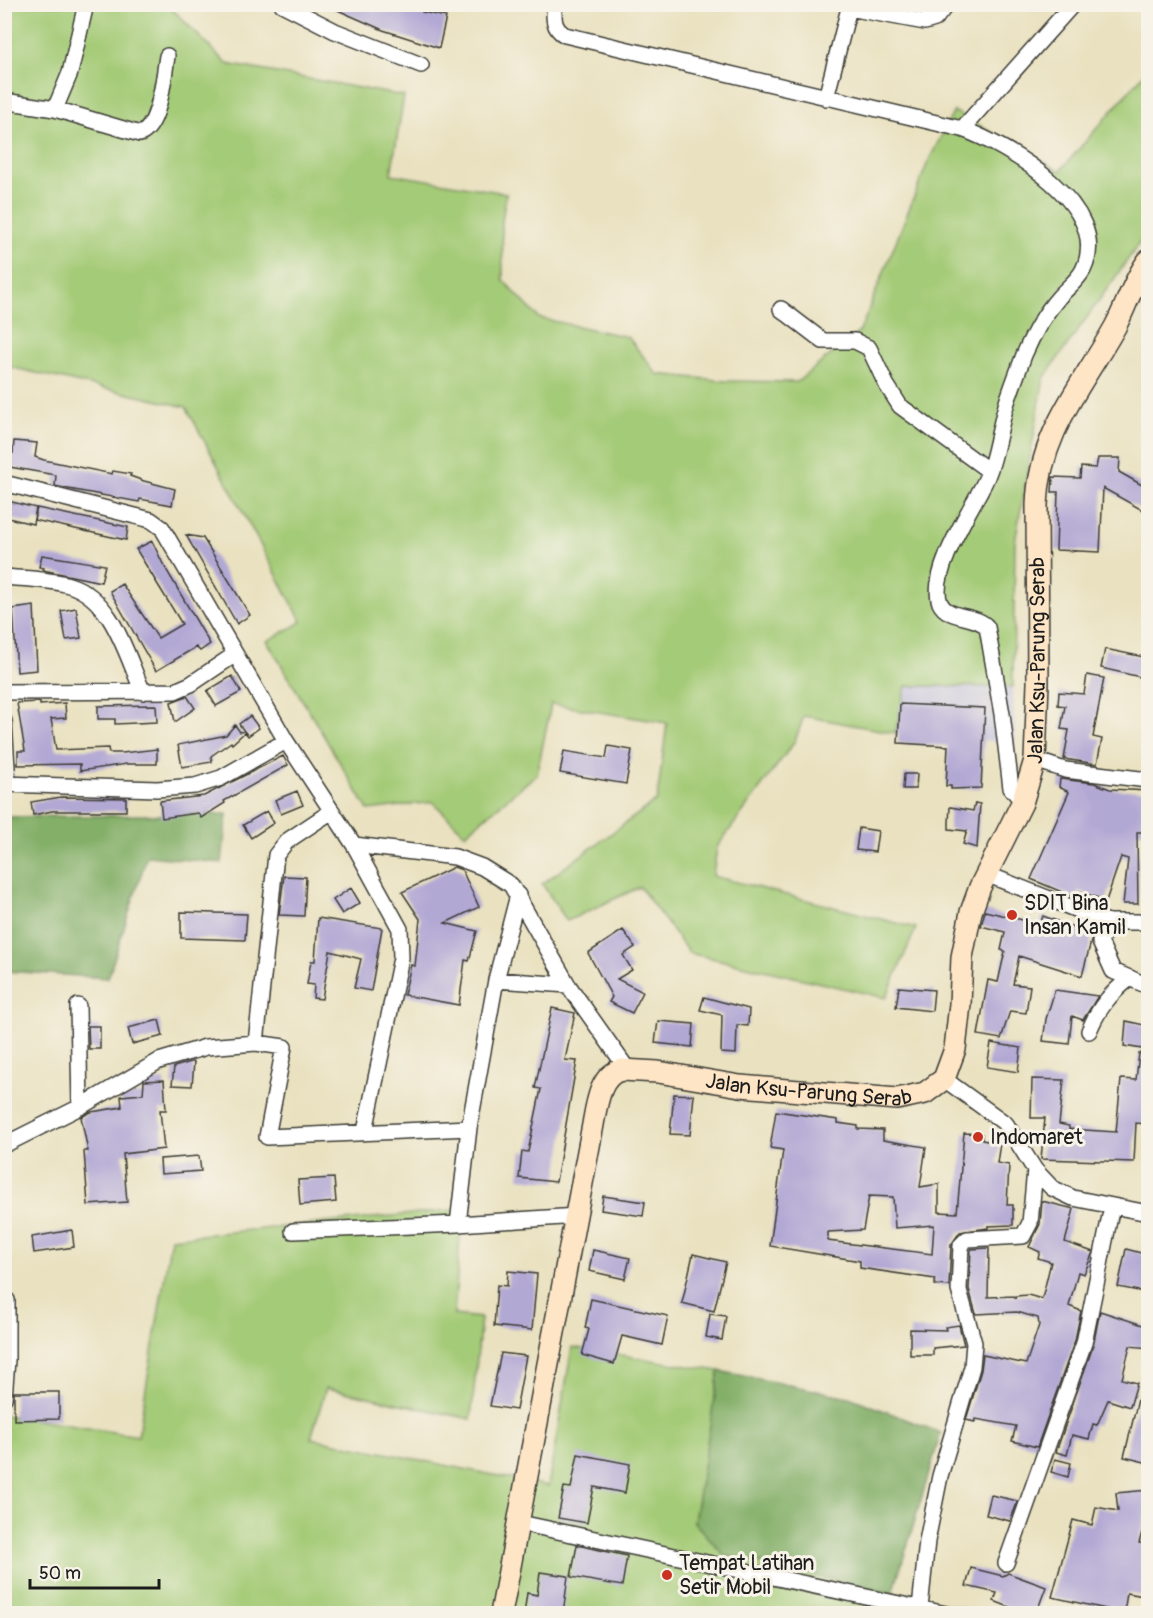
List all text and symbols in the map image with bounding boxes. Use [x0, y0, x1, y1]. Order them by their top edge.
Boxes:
street label: Jalan Ksu-Parung Serab [1021, 557, 1052, 764]
place label: SDIT Bina Insan Kamil [1024, 890, 1126, 941]
marker: SDIT Bina Insan Kamil [1005, 908, 1019, 922]
street label: Jalan Ksu-Parung Serab [704, 1067, 914, 1113]
place label: Indomaret [990, 1124, 1083, 1151]
marker: Indomaret [971, 1130, 985, 1144]
place label: Tempat Latihan Setir Mobil [679, 1550, 814, 1601]
scale bar [30, 1552, 159, 1590]
text: 50 m [39, 1562, 81, 1585]
marker: Tempat Latihan Setir Mobil [660, 1568, 674, 1582]

